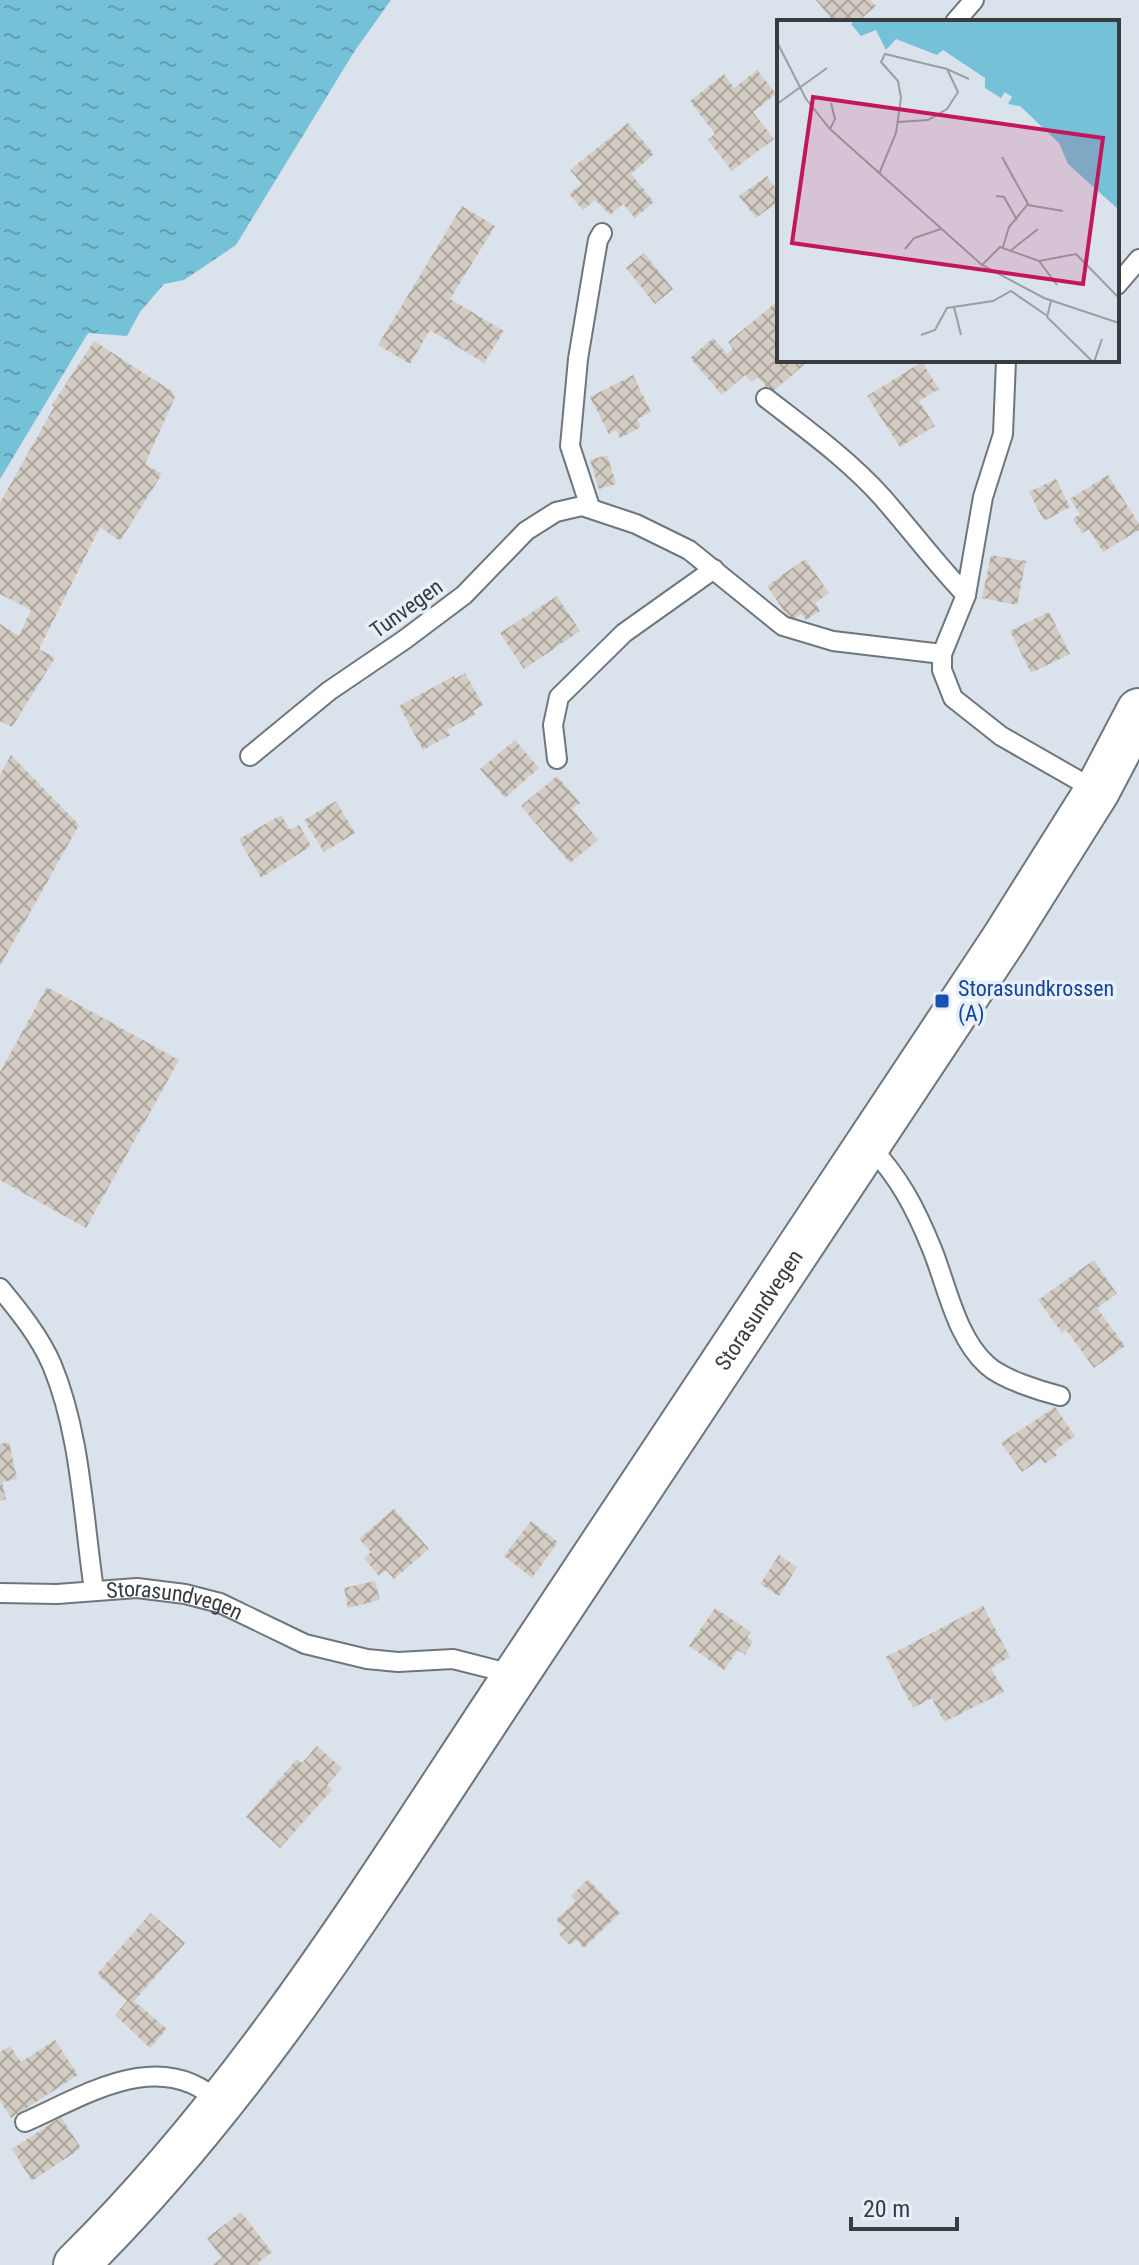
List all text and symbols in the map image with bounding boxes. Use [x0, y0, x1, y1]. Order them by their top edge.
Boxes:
inset map [777, 20, 1119, 362]
street label: Tunvegen [365, 574, 447, 643]
place label: Storasundkrossen (A) [958, 976, 1114, 1027]
marker: Storasundkrossen (A) [933, 992, 951, 1010]
street label: Storasundvegen [710, 1245, 808, 1375]
street label: Storasundvegen [105, 1576, 247, 1625]
scale bar [851, 2181, 957, 2231]
text: 20 m [863, 2195, 910, 2223]

